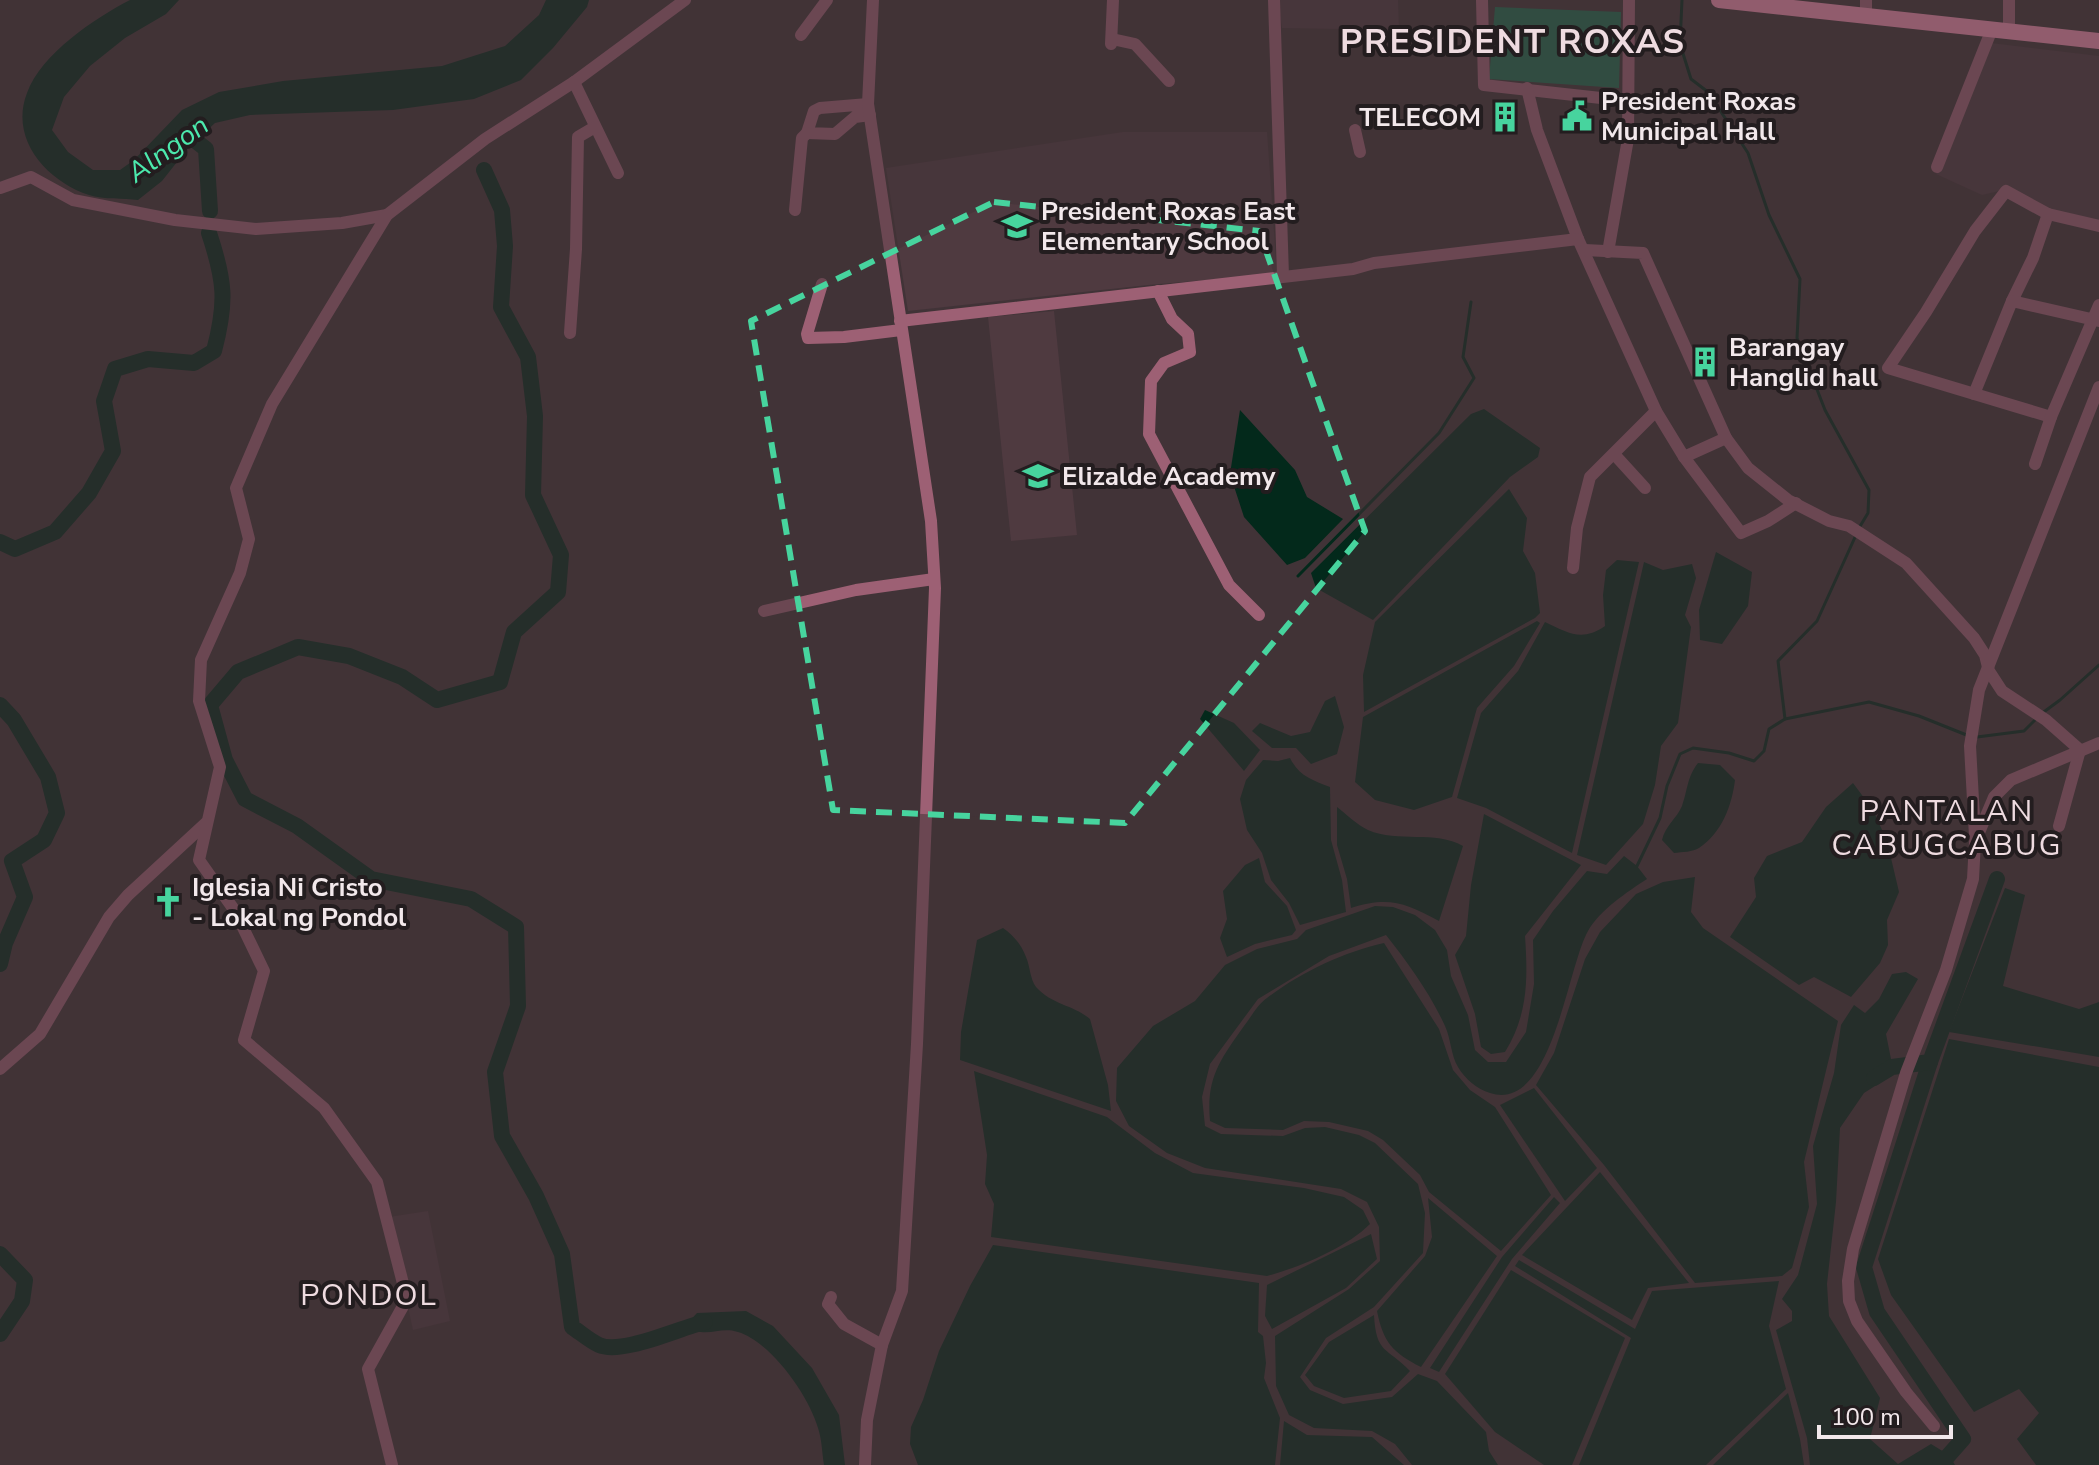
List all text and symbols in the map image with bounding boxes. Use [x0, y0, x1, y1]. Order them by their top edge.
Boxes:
district label: PRESIDENT ROXAS [1340, 19, 1686, 65]
place label: President Roxas Municipal Hall [1601, 84, 1796, 149]
public building icon: President Roxas Municipal Hall [1560, 99, 1594, 133]
place label: TELECOM [1359, 100, 1481, 135]
building icon: TELECOM [1488, 100, 1522, 134]
water label: Alngon [119, 106, 217, 192]
place label: President Roxas East Elementary School [1041, 194, 1296, 259]
school or university icon: President Roxas East Elementary School [1000, 209, 1034, 243]
place label: Barangay Hanglid hall [1729, 330, 1879, 395]
building icon: Barangay Hanglid hall [1688, 345, 1722, 379]
school or university icon: Elizalde Academy [1021, 459, 1055, 493]
place label: Elizalde Academy [1062, 459, 1276, 494]
district label: PANTALAN CABUGCABUG [1832, 791, 2062, 866]
place label: Iglesia Ni Cristo - Lokal ng Pondol [192, 870, 407, 935]
church icon: Iglesia Ni Cristo - Lokal ng Pondol [151, 885, 185, 919]
district label: PONDOL [300, 1275, 438, 1316]
scale bar [1819, 1389, 1951, 1439]
text: 100 m [1831, 1401, 1901, 1433]

